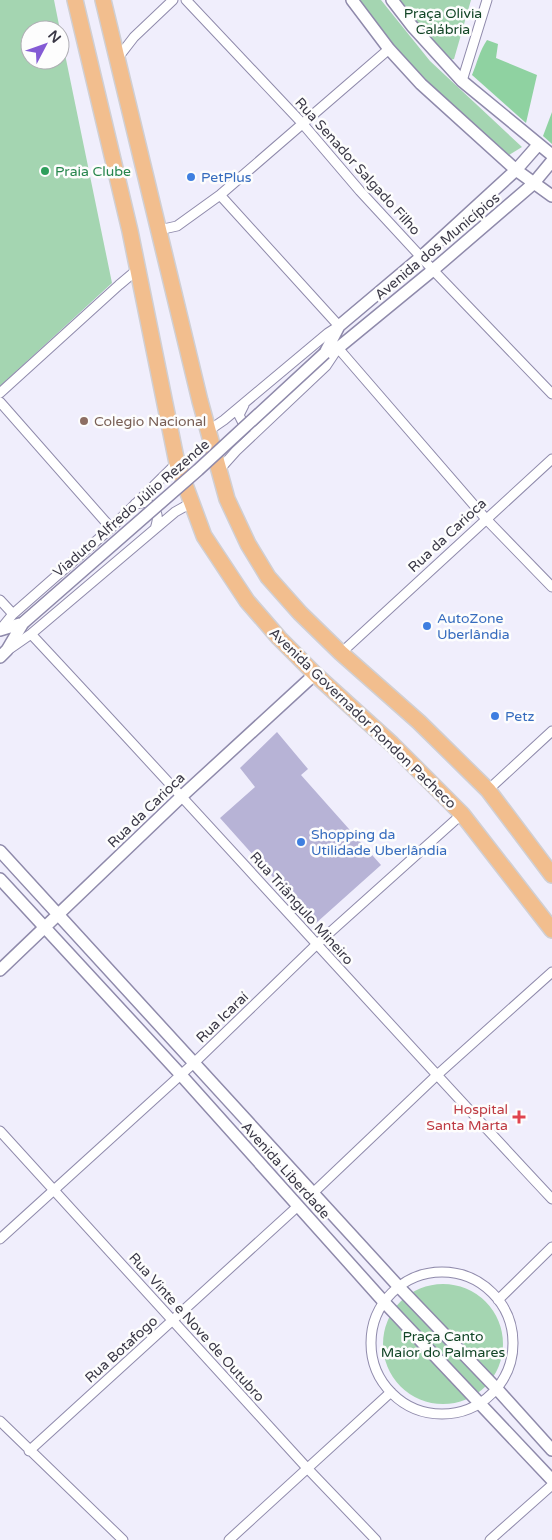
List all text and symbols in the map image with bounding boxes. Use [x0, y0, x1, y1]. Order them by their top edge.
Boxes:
park label: Praça Olivia Calábria [404, 5, 482, 38]
north arrow [20, 20, 70, 70]
text: N [44, 27, 65, 47]
street label: Rua Senador Salgado Filho [291, 94, 424, 239]
place label: Praia Clube [55, 163, 131, 180]
marker: Praia Clube [39, 165, 51, 177]
place label: PetPlus [201, 169, 252, 186]
marker: PetPlus [185, 171, 197, 183]
street label: Avenida dos Municípios [371, 189, 503, 304]
place label: Colegio Nacional [94, 413, 206, 430]
marker: Colegio Nacional [78, 415, 90, 427]
street label: Viaduto Alfredo Júlio Rezende [50, 436, 213, 581]
street label: Rua da Carioca [405, 495, 490, 576]
place label: AutoZone Uberlândia [437, 610, 510, 643]
marker: AutoZone Uberlândia [421, 620, 433, 632]
street label: Avenida Governador Rondon Pacheco [266, 624, 460, 812]
place label: Petz [505, 708, 534, 725]
marker: Petz [489, 710, 501, 722]
street label: Rua da Carioca [104, 769, 188, 851]
place label: Shopping da Utilidade Uberlândia [311, 826, 447, 859]
marker: Shopping da Utilidade Uberlândia [295, 836, 307, 848]
street label: Rua Triângulo Mineiro [246, 848, 357, 968]
street label: Rua Icaraí [193, 988, 252, 1046]
place label: Hospital Santa Marta [426, 1101, 508, 1134]
marker: Hospital Santa Marta [512, 1110, 526, 1124]
street label: Avenida Liberdade [238, 1118, 334, 1222]
street label: Rua Vinte e Nove de Outubro [125, 1249, 268, 1405]
street label: Rua Botafogo [81, 1312, 161, 1386]
park label: Praça Canto Maior do Palmares [381, 1328, 505, 1361]

